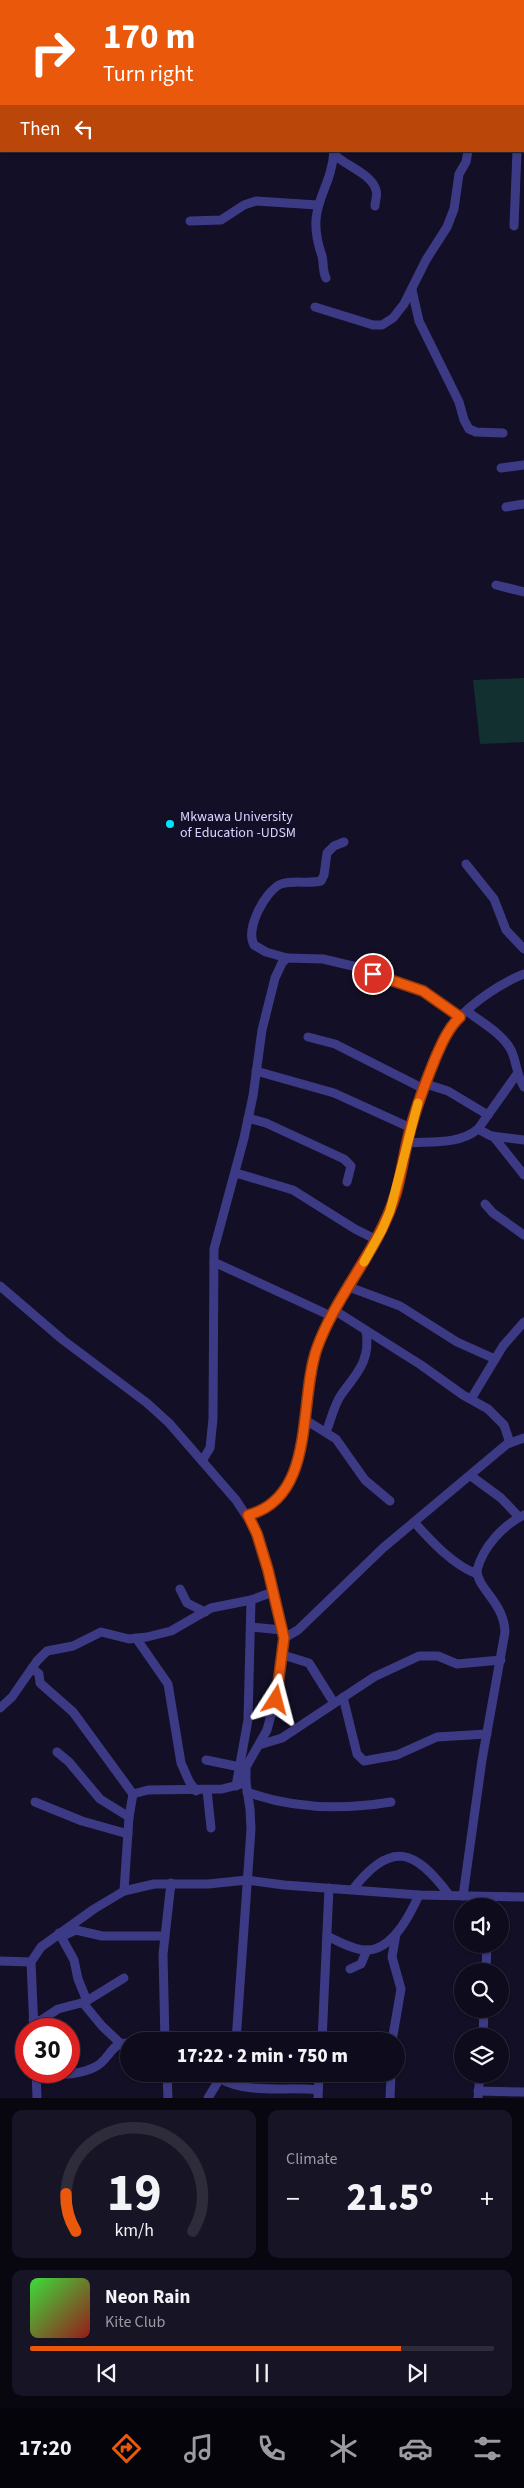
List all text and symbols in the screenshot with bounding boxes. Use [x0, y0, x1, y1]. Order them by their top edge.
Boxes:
text: 170 m [103, 12, 195, 62]
icon: right [20, 20, 85, 85]
text: Turn right [103, 58, 193, 90]
icon: left [70, 115, 98, 143]
text: Then [20, 116, 60, 143]
place label: Mkwawa University of Education -UDSM [180, 807, 296, 843]
marker: Mkwawa University of Education -UDSM [164, 818, 176, 830]
pin [352, 953, 394, 995]
icon: arrive [359, 960, 387, 988]
position arrow [249, 1673, 301, 1725]
map controls [454, 1898, 509, 2083]
button: sound [454, 1898, 509, 1953]
button: search [454, 1963, 509, 2018]
speed limit sign: 30 [15, 2018, 80, 2083]
button: layers [454, 2028, 509, 2083]
text: 17:22 · 2 min · 750 m [177, 2043, 348, 2070]
text: Climate [286, 2148, 337, 2170]
text: 19 [107, 2157, 161, 2231]
text: 21.5° [347, 2171, 433, 2225]
text: − [286, 2179, 300, 2219]
text: + [480, 2179, 494, 2219]
text: km/h [114, 2218, 154, 2243]
text: Neon Rain [105, 2284, 190, 2311]
text: Kite Club [105, 2311, 165, 2333]
icon: previous [93, 2359, 121, 2387]
icon: pause [248, 2359, 276, 2387]
icon: next [403, 2359, 431, 2387]
icon: directions [109, 2431, 144, 2466]
icon: music [181, 2431, 216, 2466]
icon: phone [254, 2431, 289, 2466]
icon: climate [326, 2431, 361, 2466]
icon: car [398, 2431, 433, 2466]
icon: filters [470, 2431, 505, 2466]
text: 17:20 [19, 2432, 72, 2464]

